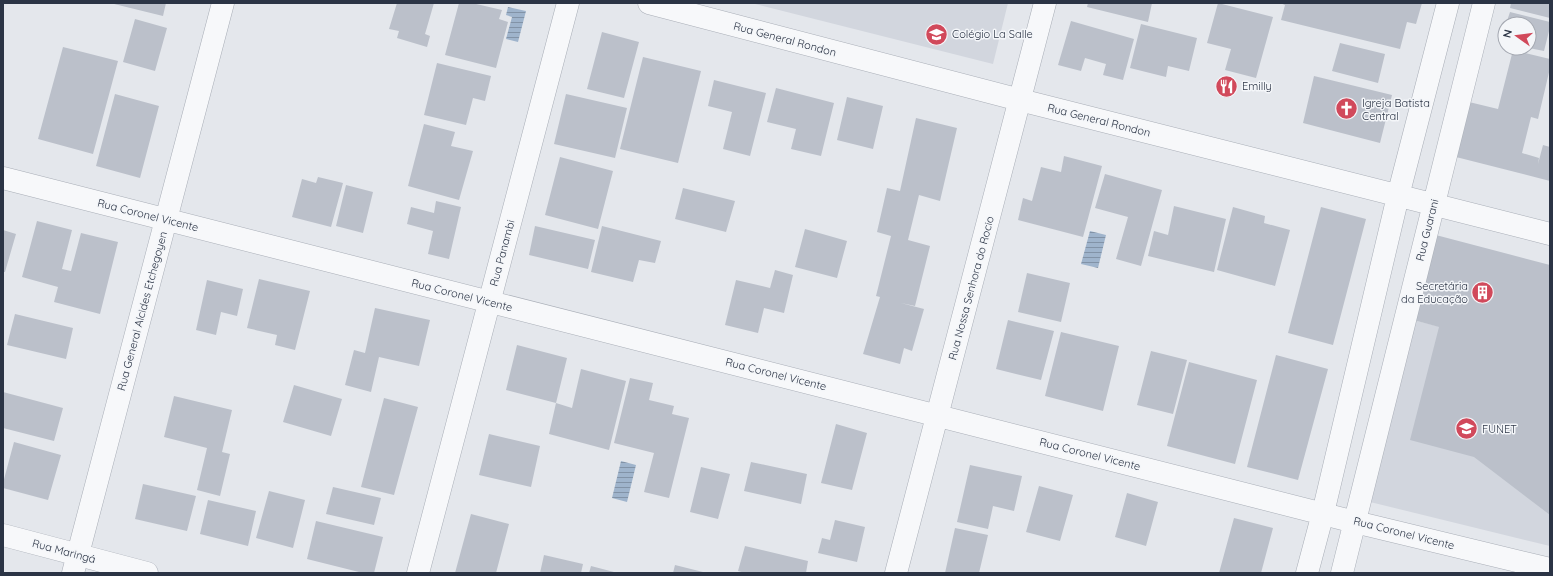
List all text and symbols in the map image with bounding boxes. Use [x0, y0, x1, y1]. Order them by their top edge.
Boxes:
north arrow [1497, 16, 1537, 56]
street label: Rua General Rondon [732, 19, 838, 59]
school or university icon: Colégio La Salle [923, 21, 949, 47]
place label: Colégio La Salle [952, 27, 1033, 41]
text: N [1500, 28, 1515, 39]
restaurant icon: Emilly [1214, 73, 1240, 99]
place label: Emilly [1242, 79, 1272, 93]
church icon: Igreja Batista Central [1334, 96, 1360, 122]
place label: Igreja Batista Central [1362, 96, 1430, 123]
street label: Rua General Rondon [1046, 100, 1152, 140]
street label: Rua Coronel Vicente [96, 196, 200, 234]
street label: Rua Guarani [1413, 198, 1441, 262]
street label: Rua Nossa Senhora do Rocio [945, 214, 997, 361]
street label: Rua Panambi [486, 218, 518, 288]
street label: Rua General Alcides Etchegoyen [114, 230, 170, 392]
street label: Rua Coronel Vicente [410, 276, 514, 314]
place label: Secretária da Educação [1401, 279, 1468, 306]
building icon: Secretária da Educação [1470, 279, 1496, 305]
street label: Rua Coronel Vicente [724, 355, 828, 393]
school or university icon: FUNET [1454, 416, 1480, 442]
place label: FUNET [1482, 422, 1517, 436]
street label: Rua Coronel Vicente [1038, 435, 1142, 473]
street label: Rua Coronel Vicente [1352, 514, 1456, 552]
street label: Rua Maringá [31, 536, 97, 566]

